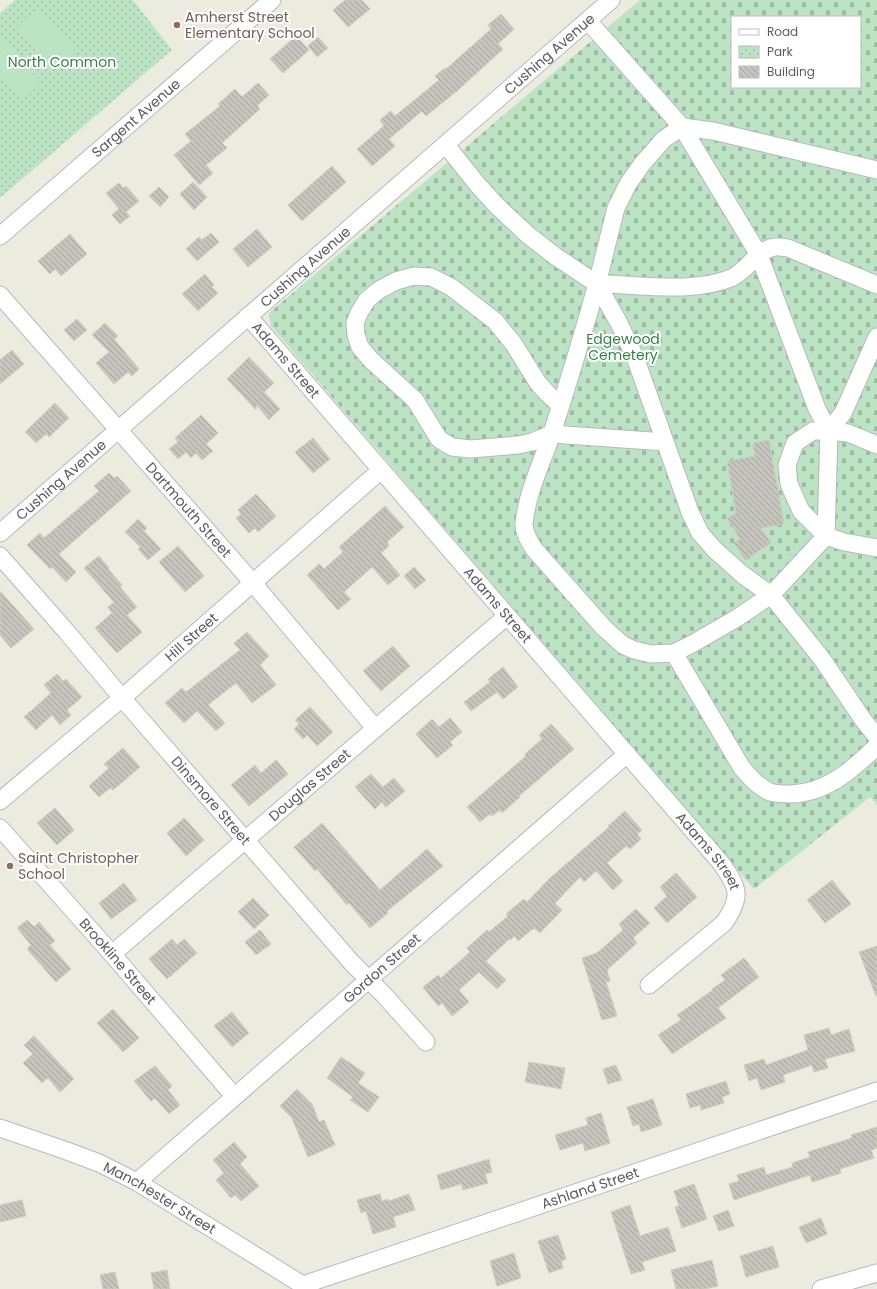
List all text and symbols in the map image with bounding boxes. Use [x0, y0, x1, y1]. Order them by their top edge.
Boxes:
place label: Amherst Street Elementary School [185, 7, 315, 43]
street label: Cushing Avenue [500, 8, 599, 99]
legend [731, 16, 861, 88]
marker: Amherst Street Elementary School [172, 20, 182, 30]
text: Road [767, 23, 798, 40]
text: Park [767, 43, 794, 60]
park label: North Common [8, 52, 116, 72]
text: Building [767, 63, 815, 80]
street label: Sargent Avenue [87, 74, 185, 162]
street label: Cushing Avenue [256, 221, 355, 312]
street label: Adams Street [247, 317, 325, 402]
park label: Edgewood Cemetery [586, 329, 660, 365]
street label: Cushing Avenue [11, 434, 111, 525]
street label: Dartmouth Street [141, 458, 236, 562]
street label: Adams Street [459, 563, 536, 647]
street label: Hill Street [160, 608, 222, 666]
street label: Douglas Street [264, 744, 355, 826]
street label: Dinsmore Street [167, 752, 255, 849]
street label: Adams Street [671, 808, 745, 892]
place label: Saint Christopher School [18, 848, 139, 884]
marker: Saint Christopher School [5, 861, 15, 871]
street label: Brookline Street [75, 914, 161, 1009]
street label: Gordon Street [339, 929, 425, 1008]
street label: Manchester Street [100, 1157, 220, 1239]
street label: Ashland Street [539, 1162, 642, 1214]

